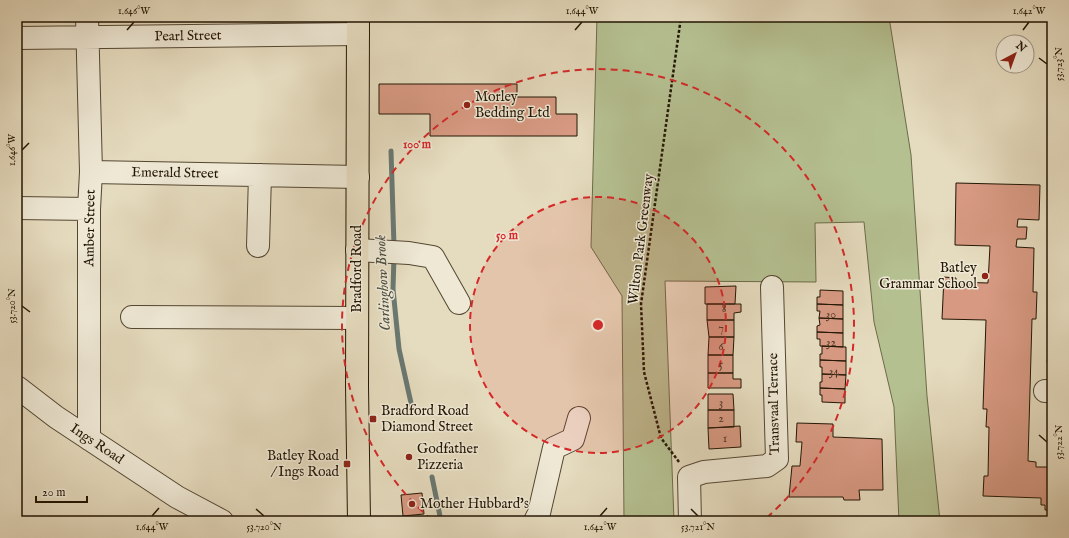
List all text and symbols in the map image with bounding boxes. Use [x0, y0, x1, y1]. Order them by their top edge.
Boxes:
text: 1.646°W [118, 5, 150, 18]
text: 1.644°W [566, 5, 599, 18]
text: 1.642°W [1013, 5, 1046, 18]
street label: Pearl Street [154, 26, 222, 46]
north arrow [995, 34, 1035, 74]
text: N [1012, 38, 1029, 56]
text: 53.723°N [1053, 47, 1066, 81]
place label: Morley Bedding Ltd [475, 88, 550, 122]
marker: Morley Bedding Ltd [462, 100, 472, 110]
text: 1.646°W [6, 134, 19, 166]
text: 100 m [403, 137, 432, 152]
street label: Emerald Street [131, 163, 219, 183]
street label: Wilton Park Greenway [624, 172, 658, 306]
street label: Amber Street [80, 189, 100, 268]
street label: Bradford Road [348, 225, 366, 313]
text: 50 m [496, 228, 519, 243]
water label: Carlinghow Brook [371, 235, 396, 331]
place label: Batley Grammar School [879, 259, 977, 293]
marker: Batley Grammar School [980, 271, 990, 281]
text: 53.720°N [6, 288, 19, 324]
house number: 8 [722, 301, 727, 316]
house number: 30 [826, 307, 836, 322]
centre of rings [591, 318, 605, 332]
house number: 7 [718, 321, 724, 336]
house number: 32 [826, 335, 836, 350]
house number: 6 [718, 339, 724, 354]
street label: Transvaal Terrace [764, 352, 784, 455]
house number: 5 [719, 357, 724, 372]
house number: 34 [829, 364, 839, 379]
house number: 3 [719, 395, 723, 410]
place label: Bradford Road Diamond Street [381, 402, 473, 436]
house number: 2 [718, 411, 724, 426]
marker: Bradford Road Diamond Street [368, 414, 378, 424]
street label: Ings Road [67, 420, 128, 469]
text: 53.722°N [1053, 424, 1066, 459]
house number: 1 [723, 431, 727, 446]
place label: Godfather Pizzeria [417, 440, 478, 474]
place label: Batley Road / Ings Road [267, 447, 340, 481]
marker: Godfather Pizzeria [404, 452, 414, 462]
marker: Batley Road / Ings Road [342, 459, 352, 469]
scale bar [36, 478, 87, 504]
text: 20 m [42, 485, 65, 500]
place label: Mother Hubbard's [420, 495, 529, 513]
marker: Mother Hubbard's [407, 499, 417, 509]
text: 1.644°W [136, 521, 169, 534]
text: 53.720°N [246, 521, 282, 534]
text: 1.642°W [584, 521, 617, 534]
text: 53.721°N [681, 521, 715, 534]

